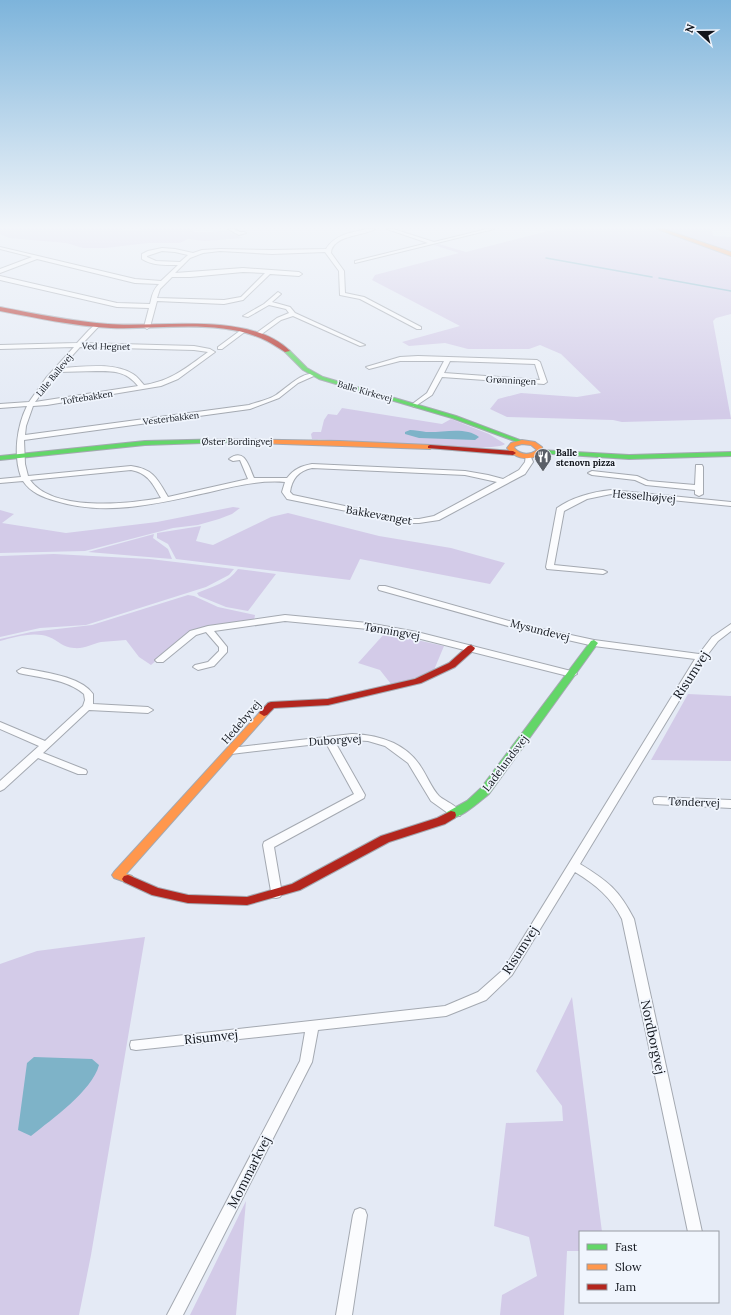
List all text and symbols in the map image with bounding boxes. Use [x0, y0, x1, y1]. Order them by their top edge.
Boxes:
north arrow [679, 12, 719, 52]
text: N [682, 21, 698, 35]
street label: Ved Hegnet [81, 340, 131, 352]
street label: Lille Ballevej [33, 351, 75, 399]
street label: Grønningen [486, 373, 537, 387]
street label: Balle Kirkevej [336, 378, 394, 404]
street label: Toftebakken [61, 387, 114, 406]
street label: Vesterbakken [141, 409, 200, 427]
street label: Øster Bordingvej [202, 436, 272, 447]
restaurant icon: Balle stenovn pizza [533, 447, 553, 472]
place label: Balle stenovn pizza [556, 447, 615, 468]
street label: Hesselhøjvej [612, 486, 676, 506]
street label: Bakkevænget [345, 502, 414, 528]
street label: Mysundevej [509, 616, 571, 644]
street label: Tønningvej [363, 619, 421, 643]
street label: Risumvej [669, 648, 713, 702]
street label: Hedebyvej [218, 697, 264, 747]
street label: Duborgvej [308, 731, 362, 749]
street label: Ladelundsvej [479, 732, 531, 794]
street label: Tøndervej [668, 794, 720, 810]
street label: Risumvej [498, 923, 542, 977]
street label: Nordborgvej [637, 998, 669, 1076]
street label: Risumvej [183, 1026, 239, 1048]
street label: Mommarkvej [224, 1133, 274, 1211]
legend [579, 1231, 719, 1303]
text: Fast [615, 1239, 638, 1254]
text: Slow [615, 1259, 642, 1274]
text: Jam [614, 1279, 636, 1294]

